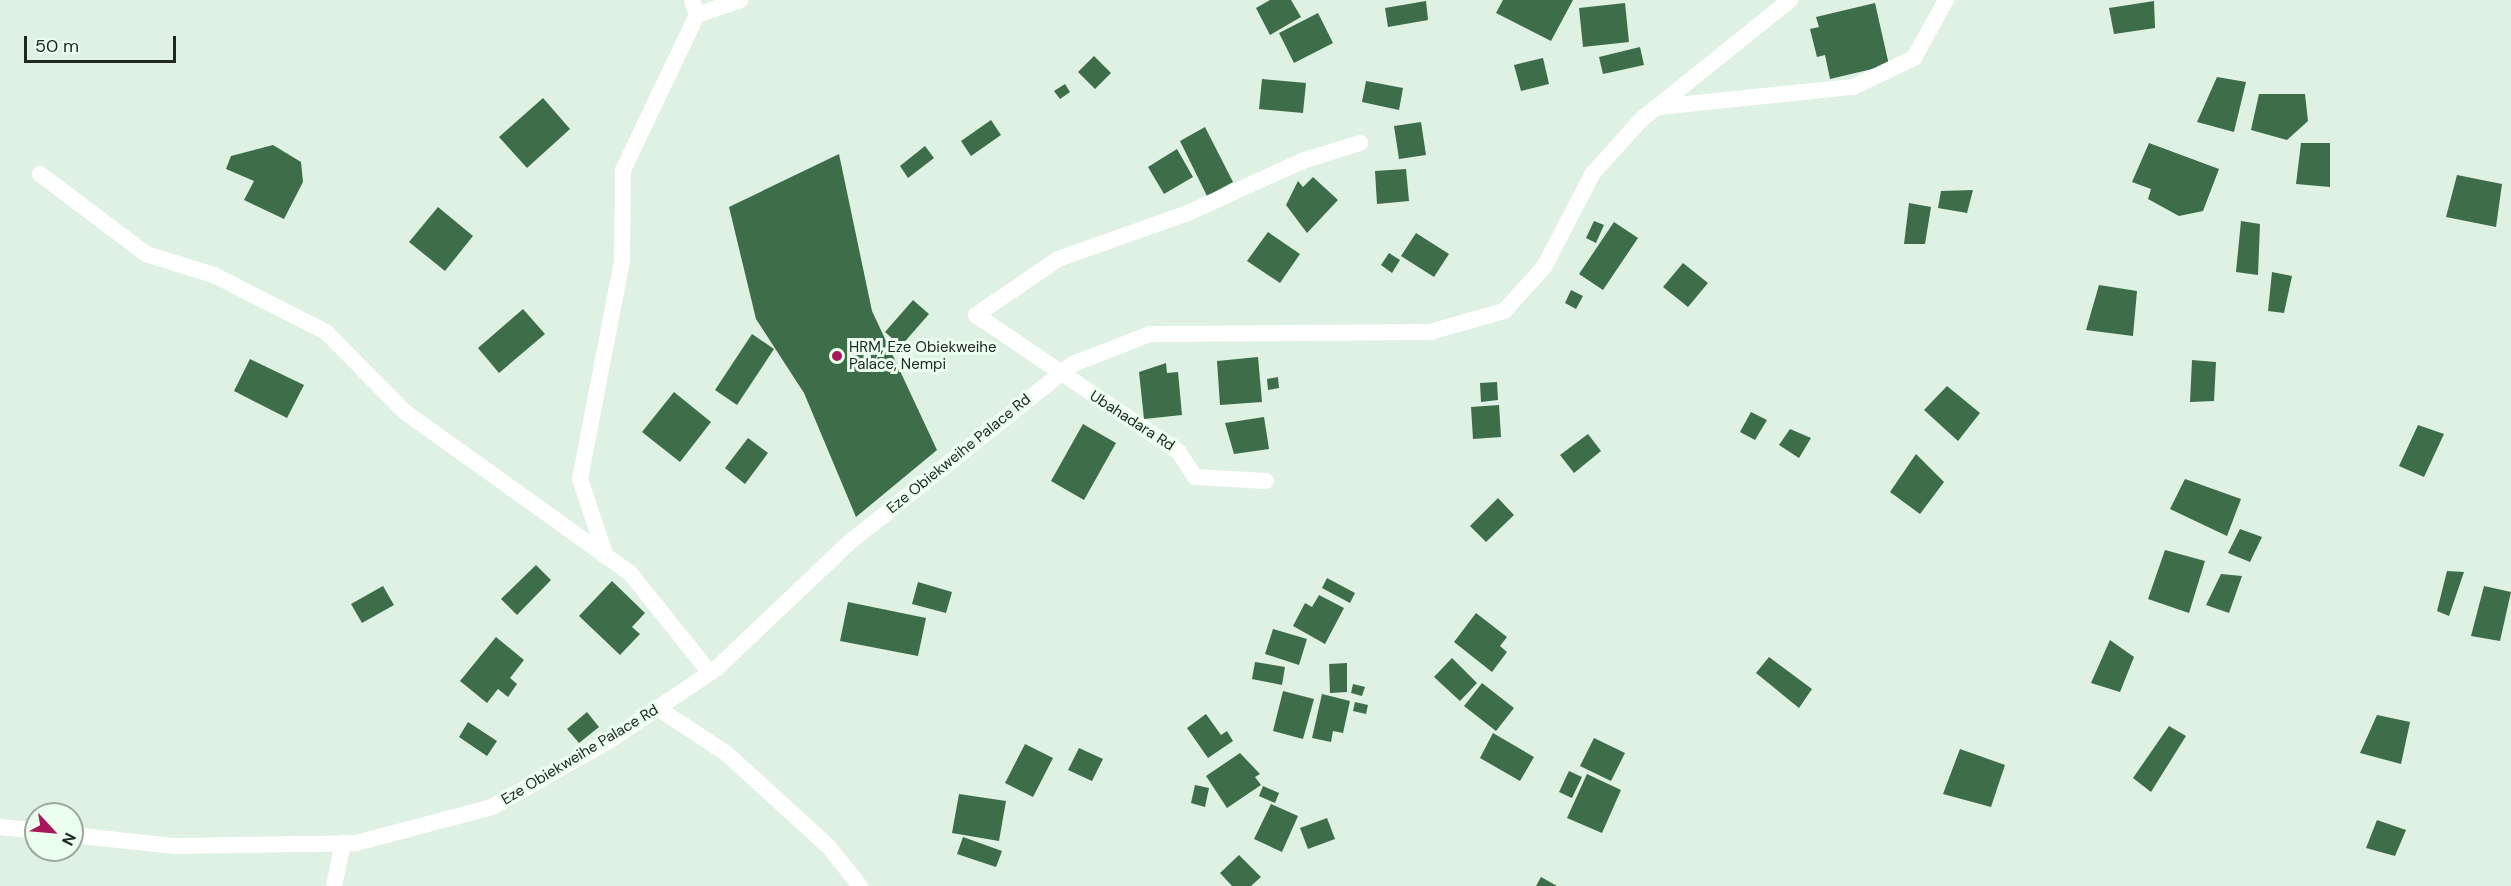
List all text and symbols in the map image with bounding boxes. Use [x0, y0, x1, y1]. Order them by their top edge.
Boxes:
scale bar [27, 24, 178, 62]
text: 50 m [35, 34, 79, 58]
place label: HRM, Eze Obiekweihe Palace, Nempi [849, 338, 996, 373]
marker: HRM, Eze Obiekweihe Palace, Nempi [830, 349, 844, 363]
street label: Ubahadara Rd [1086, 387, 1178, 455]
street label: Eze Obiekweihe Palace Rd [883, 390, 1035, 518]
street label: Eze Obiekweihe Palace Rd [498, 701, 662, 809]
north arrow [24, 802, 84, 862]
text: N [57, 829, 81, 849]

